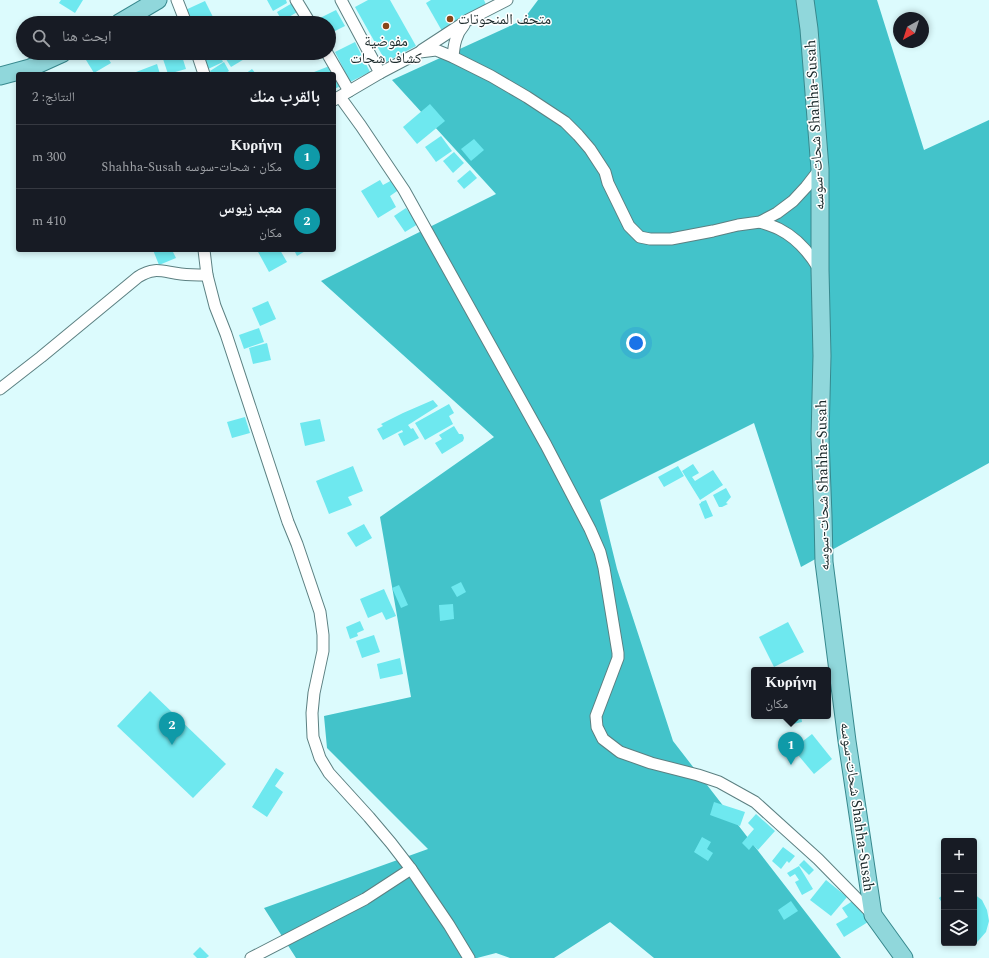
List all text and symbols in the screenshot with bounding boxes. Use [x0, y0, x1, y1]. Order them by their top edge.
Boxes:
place label: متحف المنحوتات [458, 8, 551, 31]
north arrow [893, 12, 929, 48]
marker: متحف المنحوتات [445, 14, 455, 24]
search box [16, 16, 336, 60]
marker: مفوضية كشاف شحات [381, 21, 391, 31]
text: ابحث هنا [62, 25, 112, 48]
icon: search [30, 27, 52, 49]
place label: مفوضية كشاف شحات [350, 30, 422, 70]
street label: شحات-سوسه Shahha-Susah [799, 39, 831, 211]
text: بالقرب منك [249, 84, 320, 110]
text: النتائج: 2 [32, 87, 75, 107]
text: Κυρήνη [231, 134, 282, 157]
text: 300 m [32, 147, 66, 167]
text: 1 [303, 147, 311, 167]
text: مكان · شحات-سوسه Shahha-Susah [101, 157, 282, 177]
text: معبد زيوس [219, 197, 282, 220]
text: 410 m [32, 211, 66, 231]
text: 2 [303, 211, 311, 231]
text: مكان [259, 223, 282, 243]
your location [626, 333, 646, 353]
street label: شحات-سوسه Shahha-Susah [810, 399, 836, 571]
popup [751, 667, 831, 719]
text: Κυρήνη [765, 671, 817, 694]
text: مكان [765, 694, 788, 714]
pin: 2 [159, 712, 185, 745]
street label: شحات-سوسه Shahha-Susah [834, 721, 880, 893]
pin: 1 [778, 732, 804, 765]
map controls [941, 838, 977, 946]
button: + [941, 838, 977, 874]
button: − [941, 874, 977, 910]
button: layers [941, 910, 977, 946]

